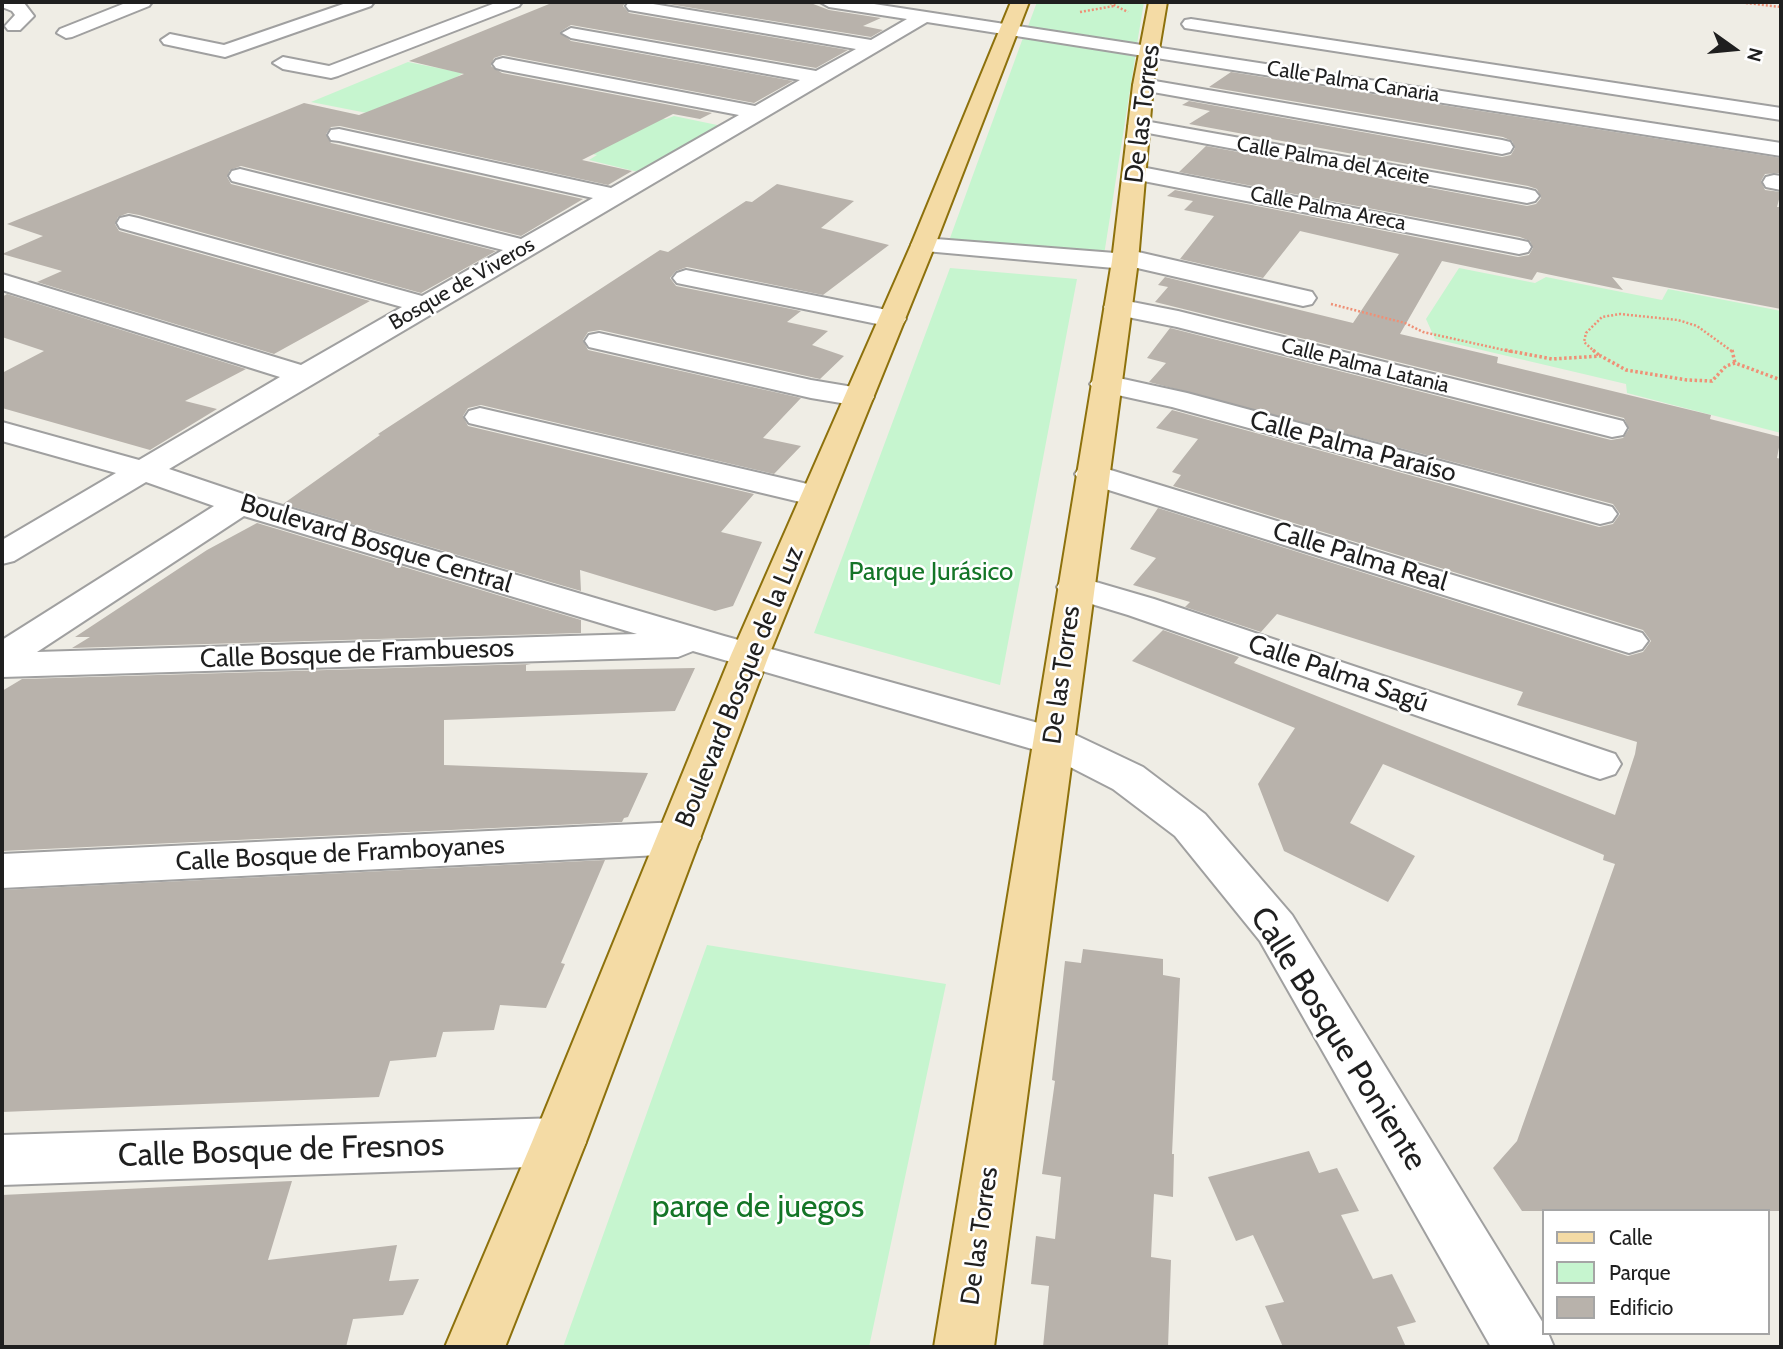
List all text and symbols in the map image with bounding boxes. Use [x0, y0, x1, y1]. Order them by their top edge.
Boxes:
north arrow [1699, 14, 1769, 84]
street label: De las Torres [1119, 43, 1167, 185]
text: N [1742, 45, 1768, 64]
street label: Calle Palma Canaria [1265, 56, 1441, 108]
street label: Calle Palma del Aceite [1235, 132, 1431, 190]
street label: Calle Palma Areca [1248, 182, 1408, 236]
street label: Bosque de Viveros [385, 232, 539, 336]
street label: Calle Palma Latania [1278, 333, 1452, 399]
street label: Calle Palma Paraíso [1247, 404, 1459, 490]
street label: Boulevard Bosque Central [236, 488, 516, 600]
street label: Calle Palma Real [1269, 516, 1451, 598]
street label: Boulevard Bosque de la Luz [669, 542, 811, 832]
park label: Parque Jurásico [849, 556, 1013, 588]
street label: De las Torres [1037, 604, 1087, 746]
street label: Calle Palma Sagú [1244, 629, 1432, 719]
street label: Calle Bosque de Frambuesos [199, 633, 515, 675]
street label: Calle Bosque de Framboyanes [175, 830, 505, 878]
street label: Calle Bosque Poniente [1241, 900, 1435, 1178]
street label: Calle Bosque de Fresnos [117, 1126, 445, 1176]
street label: De las Torres [955, 1165, 1005, 1307]
park label: parqe de juegos [652, 1189, 864, 1227]
legend [1542, 1209, 1769, 1335]
text: Calle [1609, 1225, 1653, 1250]
text: Parque [1609, 1260, 1671, 1285]
text: Edificio [1609, 1295, 1673, 1320]

